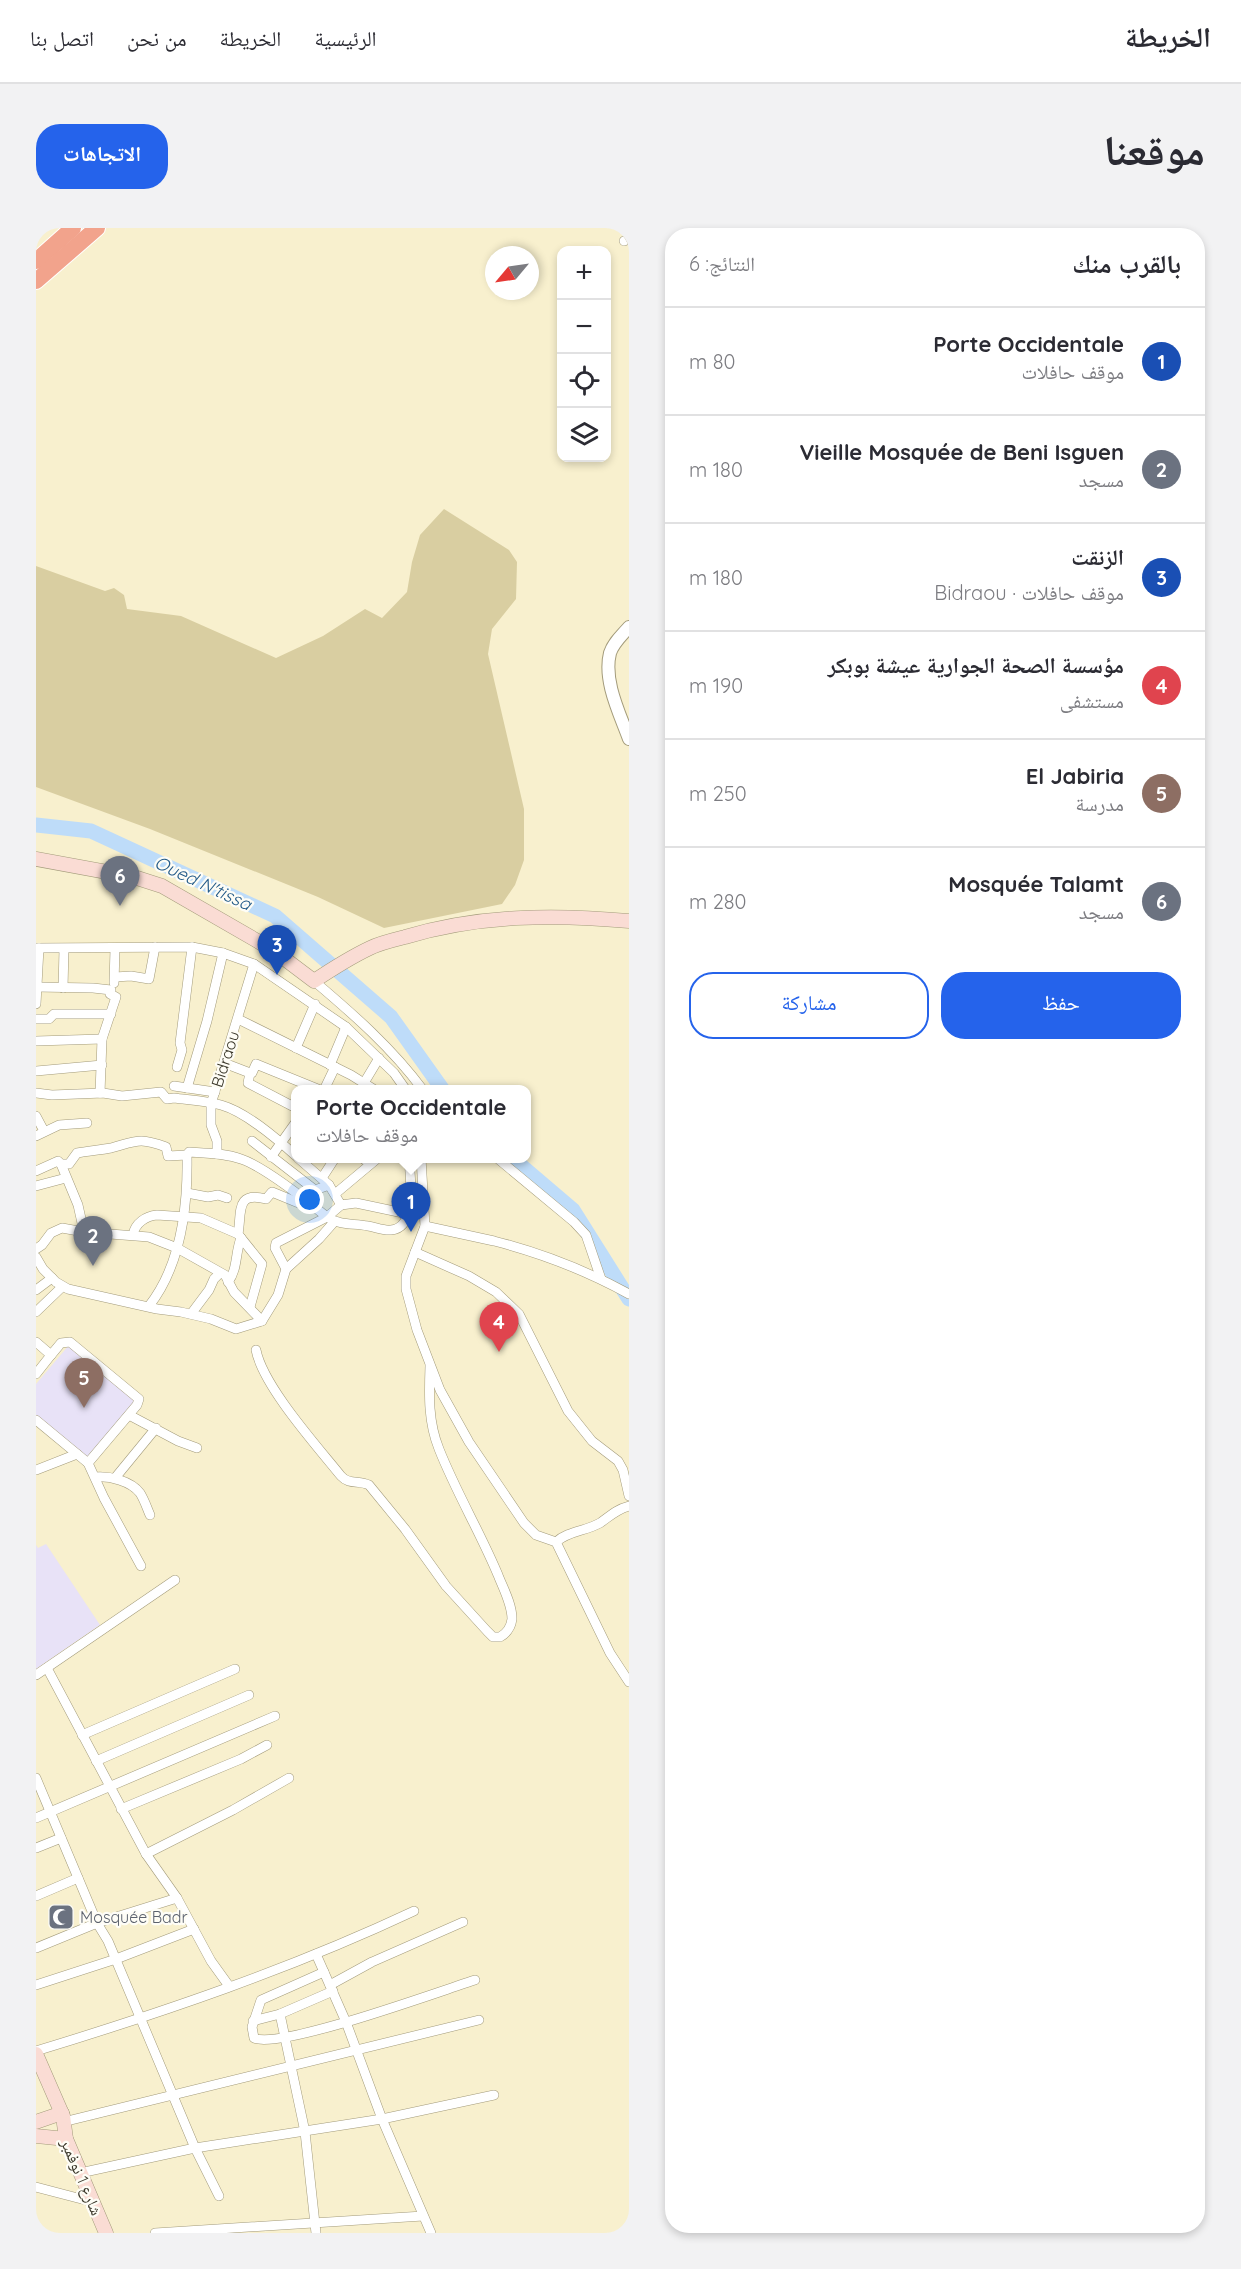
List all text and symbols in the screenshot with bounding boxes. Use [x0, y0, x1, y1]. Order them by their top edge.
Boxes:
text: الخريطة [1125, 19, 1211, 54]
text: اتصل بنا [30, 25, 94, 51]
text: من نحن [127, 25, 187, 51]
text: الخريطة [220, 25, 281, 51]
text: الرئيسية [314, 25, 377, 51]
text: موقعنا [1104, 123, 1205, 176]
button: الاتجاهات [36, 124, 168, 189]
north arrow [485, 246, 539, 300]
map controls [557, 246, 611, 462]
button: + [557, 246, 611, 300]
text: بالقرب منك [1072, 247, 1181, 280]
text: النتائج: 6 [689, 251, 755, 276]
button: − [557, 300, 611, 354]
text: Porte Occidentale [933, 330, 1124, 358]
text: 80 m [689, 349, 735, 374]
text: 1 [1158, 349, 1165, 374]
button: locate [557, 354, 611, 408]
text: موقف حافلات [1022, 359, 1124, 384]
button: layers [557, 408, 611, 462]
text: Vieille Mosquée de Beni Isguen [799, 438, 1124, 466]
text: 180 m [689, 457, 743, 482]
text: 2 [1156, 457, 1167, 482]
text: مسجد [1079, 467, 1124, 492]
text: الزنقت [1071, 543, 1124, 571]
text: 180 m [689, 565, 743, 590]
text: 3 [1156, 565, 1167, 590]
text: موقف حافلات · Bidraou [934, 580, 1124, 605]
text: مؤسسة الصحة الجوارية عيشة بوبكر [828, 651, 1124, 679]
text: 190 m [689, 673, 743, 698]
text: 4 [1156, 673, 1167, 698]
text: مستشفى [1060, 688, 1124, 713]
text: El Jabiria [1026, 762, 1124, 790]
text: 250 m [689, 781, 747, 806]
text: 5 [1156, 781, 1167, 806]
text: مدرسة [1075, 791, 1124, 816]
water label: Oued N'tissa [151, 850, 256, 916]
pin: 6 [100, 856, 140, 906]
text: Mosquée Talamt [948, 870, 1124, 898]
text: 280 m [689, 889, 747, 914]
text: 6 [1156, 889, 1167, 914]
text: مسجد [1079, 899, 1124, 924]
pin: 3 [258, 926, 296, 975]
button: مشاركة [689, 972, 929, 1039]
button: حفظ [941, 972, 1181, 1039]
street label: Bidraou [207, 1028, 243, 1090]
popup [291, 1085, 531, 1163]
text: Porte Occidentale [316, 1093, 506, 1121]
text: موقف حافلات [316, 1122, 418, 1147]
pin: 1 [392, 1182, 430, 1232]
your location [295, 1185, 324, 1214]
pin: 2 [74, 1216, 112, 1266]
pin: 4 [480, 1302, 518, 1352]
pin: 5 [64, 1358, 104, 1408]
mosque icon: Mosquée Badr [46, 1902, 76, 1932]
place label: Mosquée Badr [80, 1907, 188, 1927]
street label: شارع 1 نوفمبر [56, 2135, 107, 2219]

